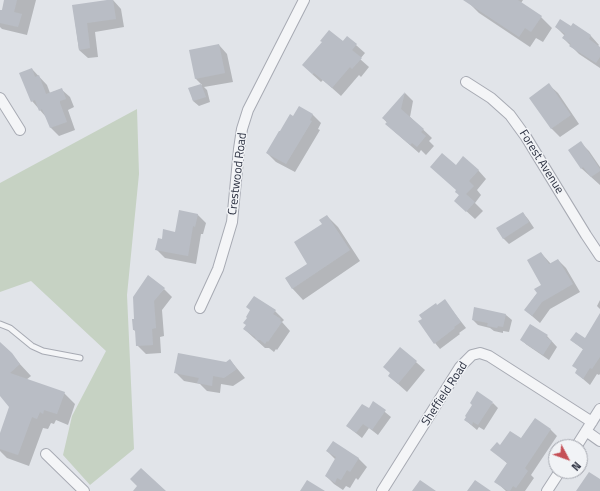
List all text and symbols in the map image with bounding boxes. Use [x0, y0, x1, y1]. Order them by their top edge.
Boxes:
street label: Forest Avenue [516, 127, 566, 197]
street label: Crestwood Road [226, 132, 250, 216]
street label: Sheffield Road [419, 359, 471, 429]
north arrow [548, 439, 588, 479]
text: N [568, 458, 585, 474]

